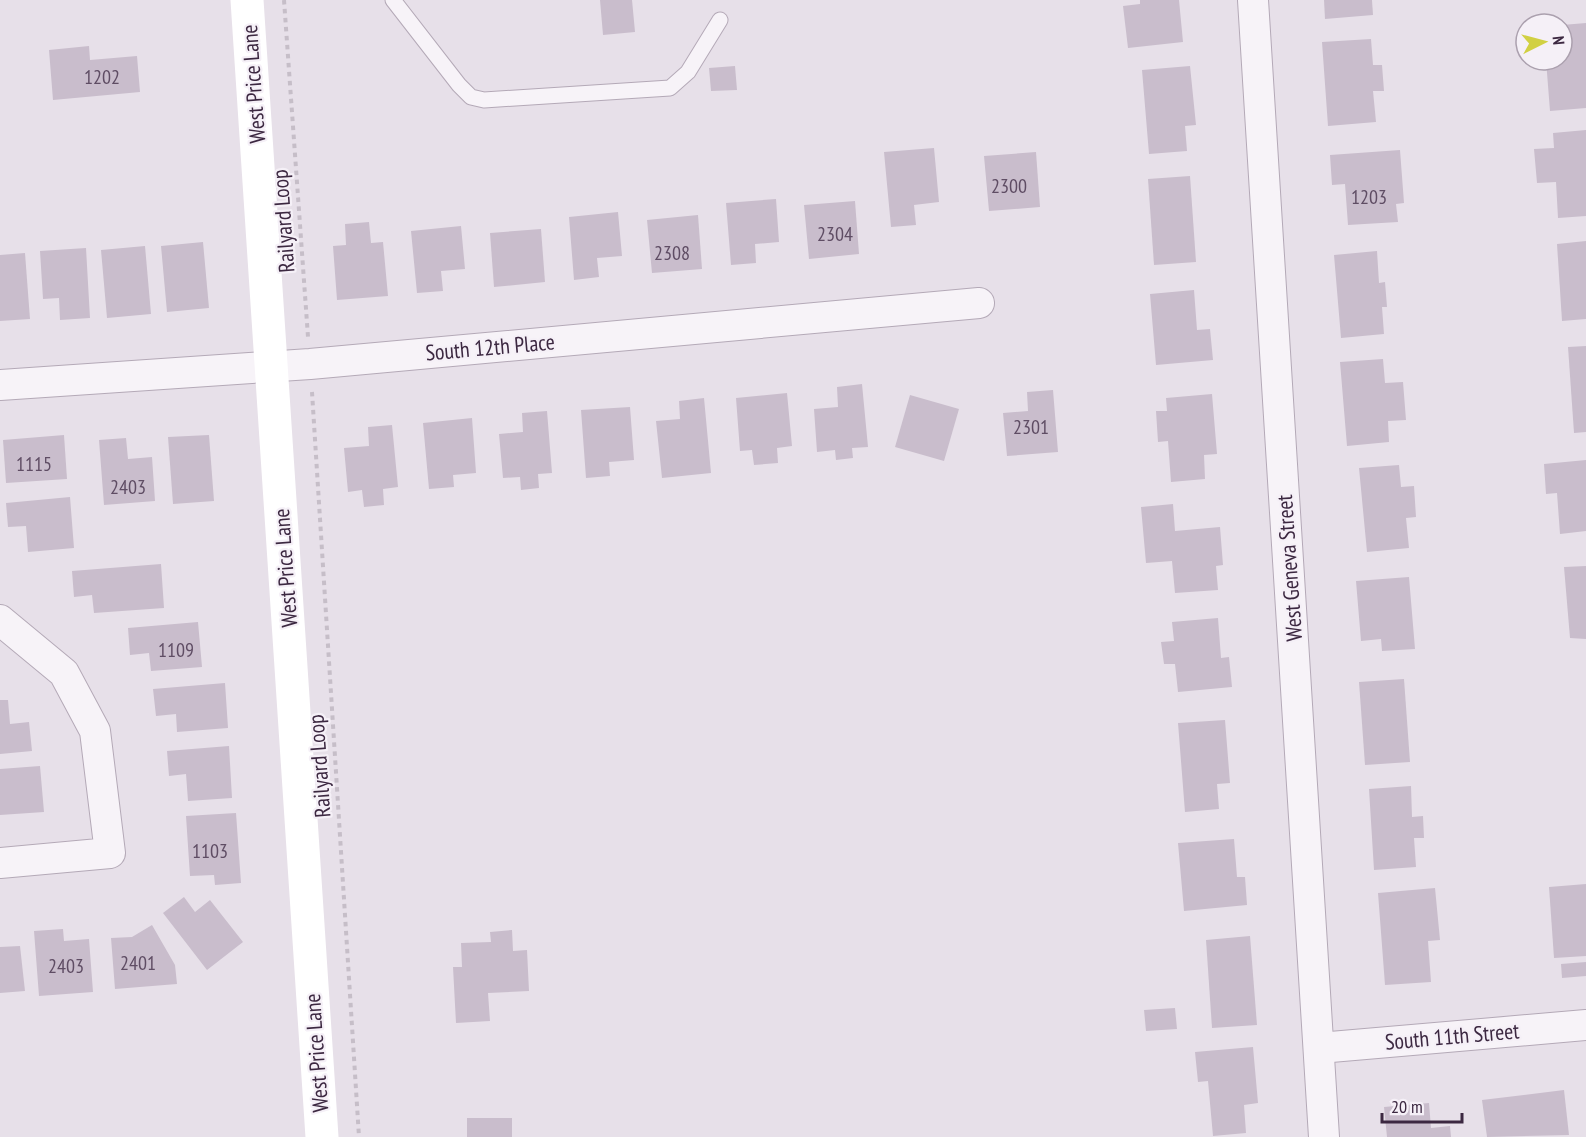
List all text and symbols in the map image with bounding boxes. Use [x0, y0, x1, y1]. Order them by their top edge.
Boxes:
north arrow [1514, 12, 1574, 72]
street label: West Price Lane [235, 24, 271, 144]
text: N [1549, 35, 1569, 46]
house number: 1202 [84, 64, 120, 90]
street label: Railyard Loop [265, 169, 301, 273]
house number: 2300 [991, 173, 1027, 199]
house number: 1203 [1351, 184, 1387, 210]
house number: 2304 [817, 221, 853, 247]
house number: 2308 [654, 240, 690, 266]
street label: South 12th Place [424, 327, 556, 367]
house number: 2301 [1013, 414, 1049, 440]
house number: 1115 [16, 451, 52, 477]
house number: 2403 [110, 474, 146, 500]
street label: West Geneva Street [1270, 494, 1308, 642]
street label: West Price Lane [267, 508, 303, 628]
house number: 1109 [158, 637, 194, 663]
street label: Railyard Loop [301, 714, 337, 818]
house number: 1103 [192, 838, 228, 864]
house number: 2401 [120, 950, 156, 976]
house number: 2403 [48, 953, 84, 979]
street label: West Price Lane [298, 993, 334, 1113]
street label: South 11th Street [1384, 1016, 1520, 1056]
scale bar [1382, 1086, 1462, 1124]
text: 20 m [1391, 1095, 1423, 1118]

